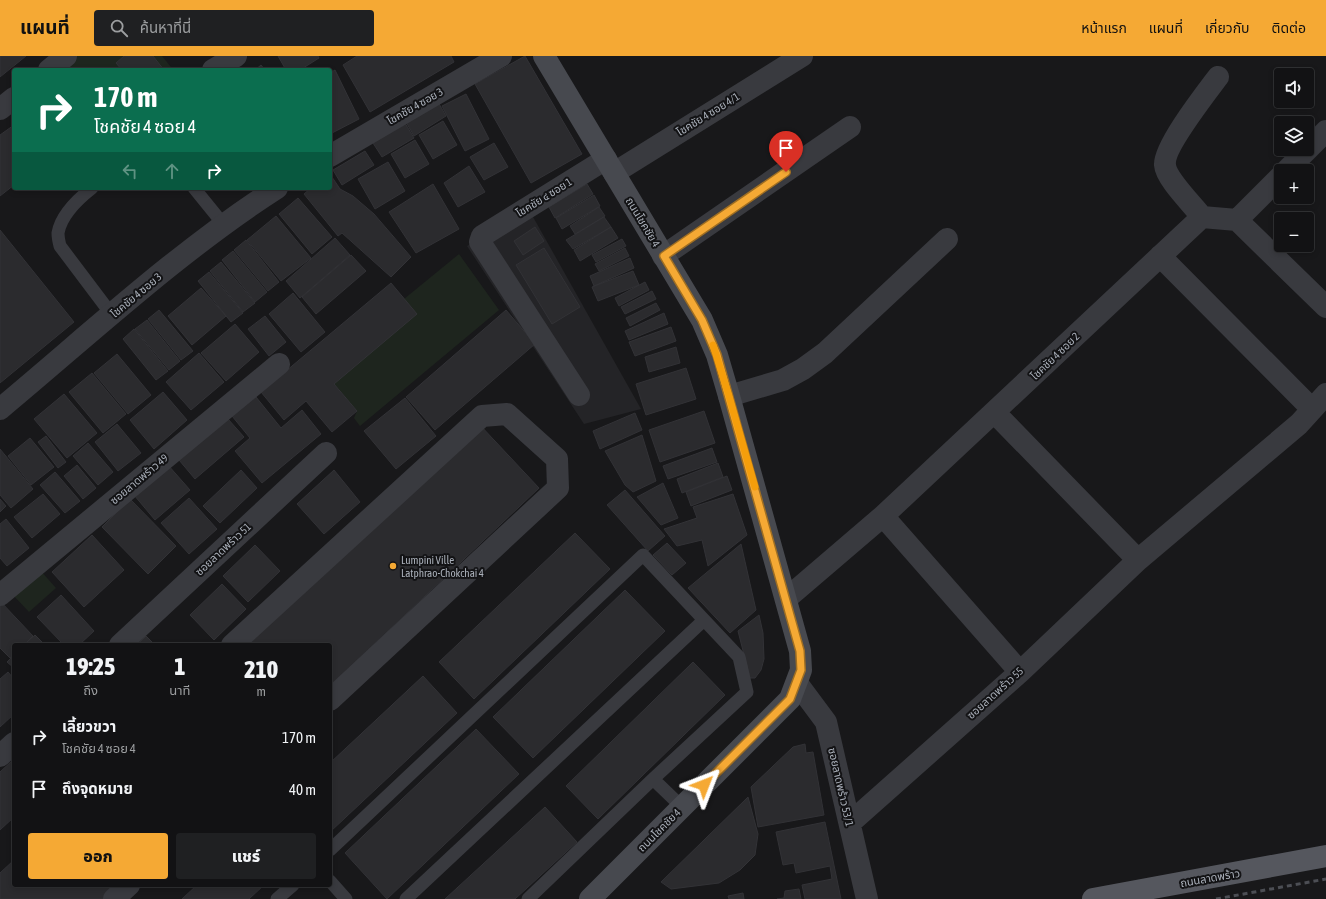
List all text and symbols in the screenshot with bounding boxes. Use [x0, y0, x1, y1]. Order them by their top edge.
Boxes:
search box [94, 10, 374, 46]
text: แผนที่ [20, 16, 70, 38]
icon: search [108, 17, 130, 39]
text: ค้นหาที่นี่ [140, 19, 191, 36]
text: หน้าแรก [1081, 20, 1127, 36]
text: แผนที่ [1149, 20, 1183, 36]
text: เกี่ยวกับ [1205, 20, 1250, 36]
text: ติดต่อ [1272, 20, 1306, 36]
map controls [1274, 68, 1314, 252]
button: sound [1274, 68, 1314, 108]
text: 170 m [94, 81, 157, 113]
icon: right [28, 84, 80, 136]
street label: โชคชัย 4 ซอย 3 [385, 85, 445, 127]
street label: โชคชัย 4 ซอย 4/1 [675, 90, 741, 138]
text: โชคชัย 4 ซอย 4 [94, 116, 196, 137]
button: layers [1274, 116, 1314, 156]
pin [769, 131, 803, 172]
icon: arrive [775, 137, 797, 159]
icon: left [119, 160, 141, 182]
icon: ahead [161, 160, 183, 182]
icon: right [203, 160, 225, 182]
button: + [1274, 164, 1314, 204]
street label: โชคชัย ๔ ซอย 1 [514, 175, 574, 219]
street label: ถนนโชคชัย 4 [624, 195, 662, 249]
button: − [1274, 212, 1314, 252]
street label: โชคชัย 4 ซอย 3 [108, 270, 164, 320]
street label: โชคชัย 4 ซอย 2 [1028, 330, 1082, 382]
street label: ซอยลาดพร้าว 49 [108, 452, 170, 506]
street label: ซอยลาดพร้าว 51 [193, 520, 253, 578]
place label: Lumpini Ville Latphrao-Chokchai 4 [401, 554, 484, 579]
marker: Lumpini Ville Latphrao-Chokchai 4 [388, 561, 398, 571]
text: 19:25 [66, 653, 115, 680]
text: 1 [174, 653, 185, 680]
text: 210 [244, 656, 278, 683]
street label: ซอยลาดพร้าว 55 [965, 665, 1025, 721]
text: ถึง [83, 683, 98, 698]
text: นาที [169, 683, 190, 698]
text: m [256, 684, 266, 699]
text: เลี้ยวขวา [62, 718, 116, 735]
icon: right [28, 726, 50, 748]
text: 170 m [282, 729, 316, 746]
text: โชคชัย 4 ซอย 4 [62, 741, 136, 756]
street label: ซอยลาดพร้าว 53/1 [826, 747, 856, 827]
position arrow [683, 764, 725, 806]
icon: arrive [28, 778, 50, 800]
text: ถึงจุดหมาย [62, 780, 133, 797]
text: 40 m [289, 781, 316, 798]
street label: ถนนโชคชัย 4 [635, 806, 683, 854]
button: ออก [28, 833, 168, 879]
button: แชร์ [176, 833, 316, 879]
street label: ถนนลาดพร้าว [1179, 867, 1241, 889]

